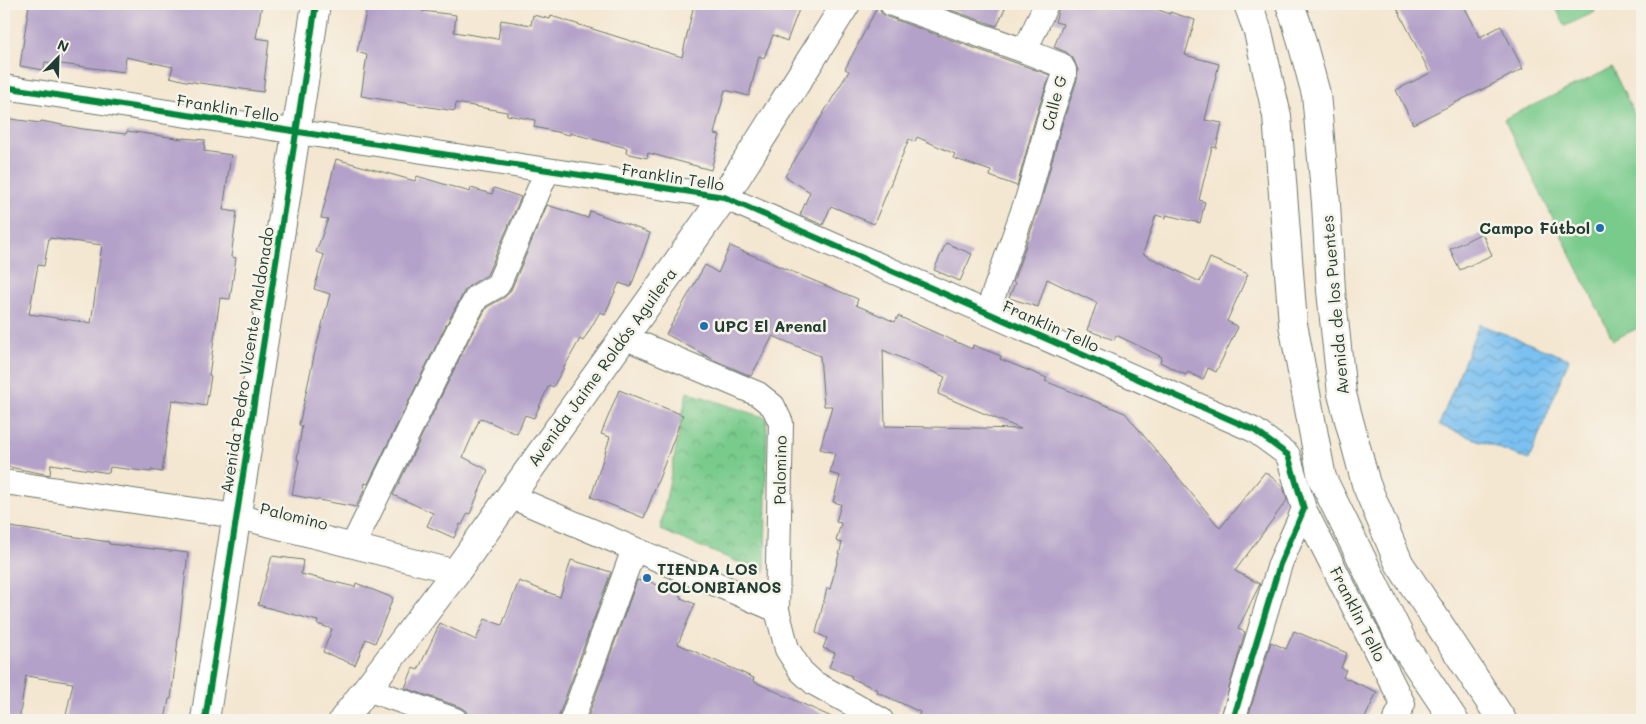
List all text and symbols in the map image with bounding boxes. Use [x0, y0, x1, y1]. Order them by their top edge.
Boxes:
north arrow [32, 32, 82, 82]
text: N [55, 35, 72, 56]
street label: Calle G [1036, 73, 1071, 133]
street label: Franklin Tello [175, 89, 281, 126]
street label: Franklin Tello [620, 158, 726, 195]
street label: Avenida de los Puentes [1316, 214, 1353, 396]
place label: Campo Fútbol [1479, 217, 1590, 238]
marker: Campo Fútbol [1594, 222, 1606, 234]
street label: Avenida Pedro Vicente Maldonado [215, 225, 278, 495]
street label: Avenida Jaime Roldós Aguilera [522, 263, 681, 470]
street label: Franklin Tello [1000, 295, 1103, 356]
place label: UPC El Arenal [714, 315, 827, 336]
marker: UPC El Arenal [698, 320, 710, 332]
street label: Palomino [768, 435, 791, 505]
street label: Palomino [258, 497, 330, 534]
place label: TIENDA LOS COLONBIANOS [657, 558, 782, 597]
street label: Franklin Tello [1326, 563, 1391, 665]
marker: TIENDA LOS COLONBIANOS [641, 572, 653, 584]

